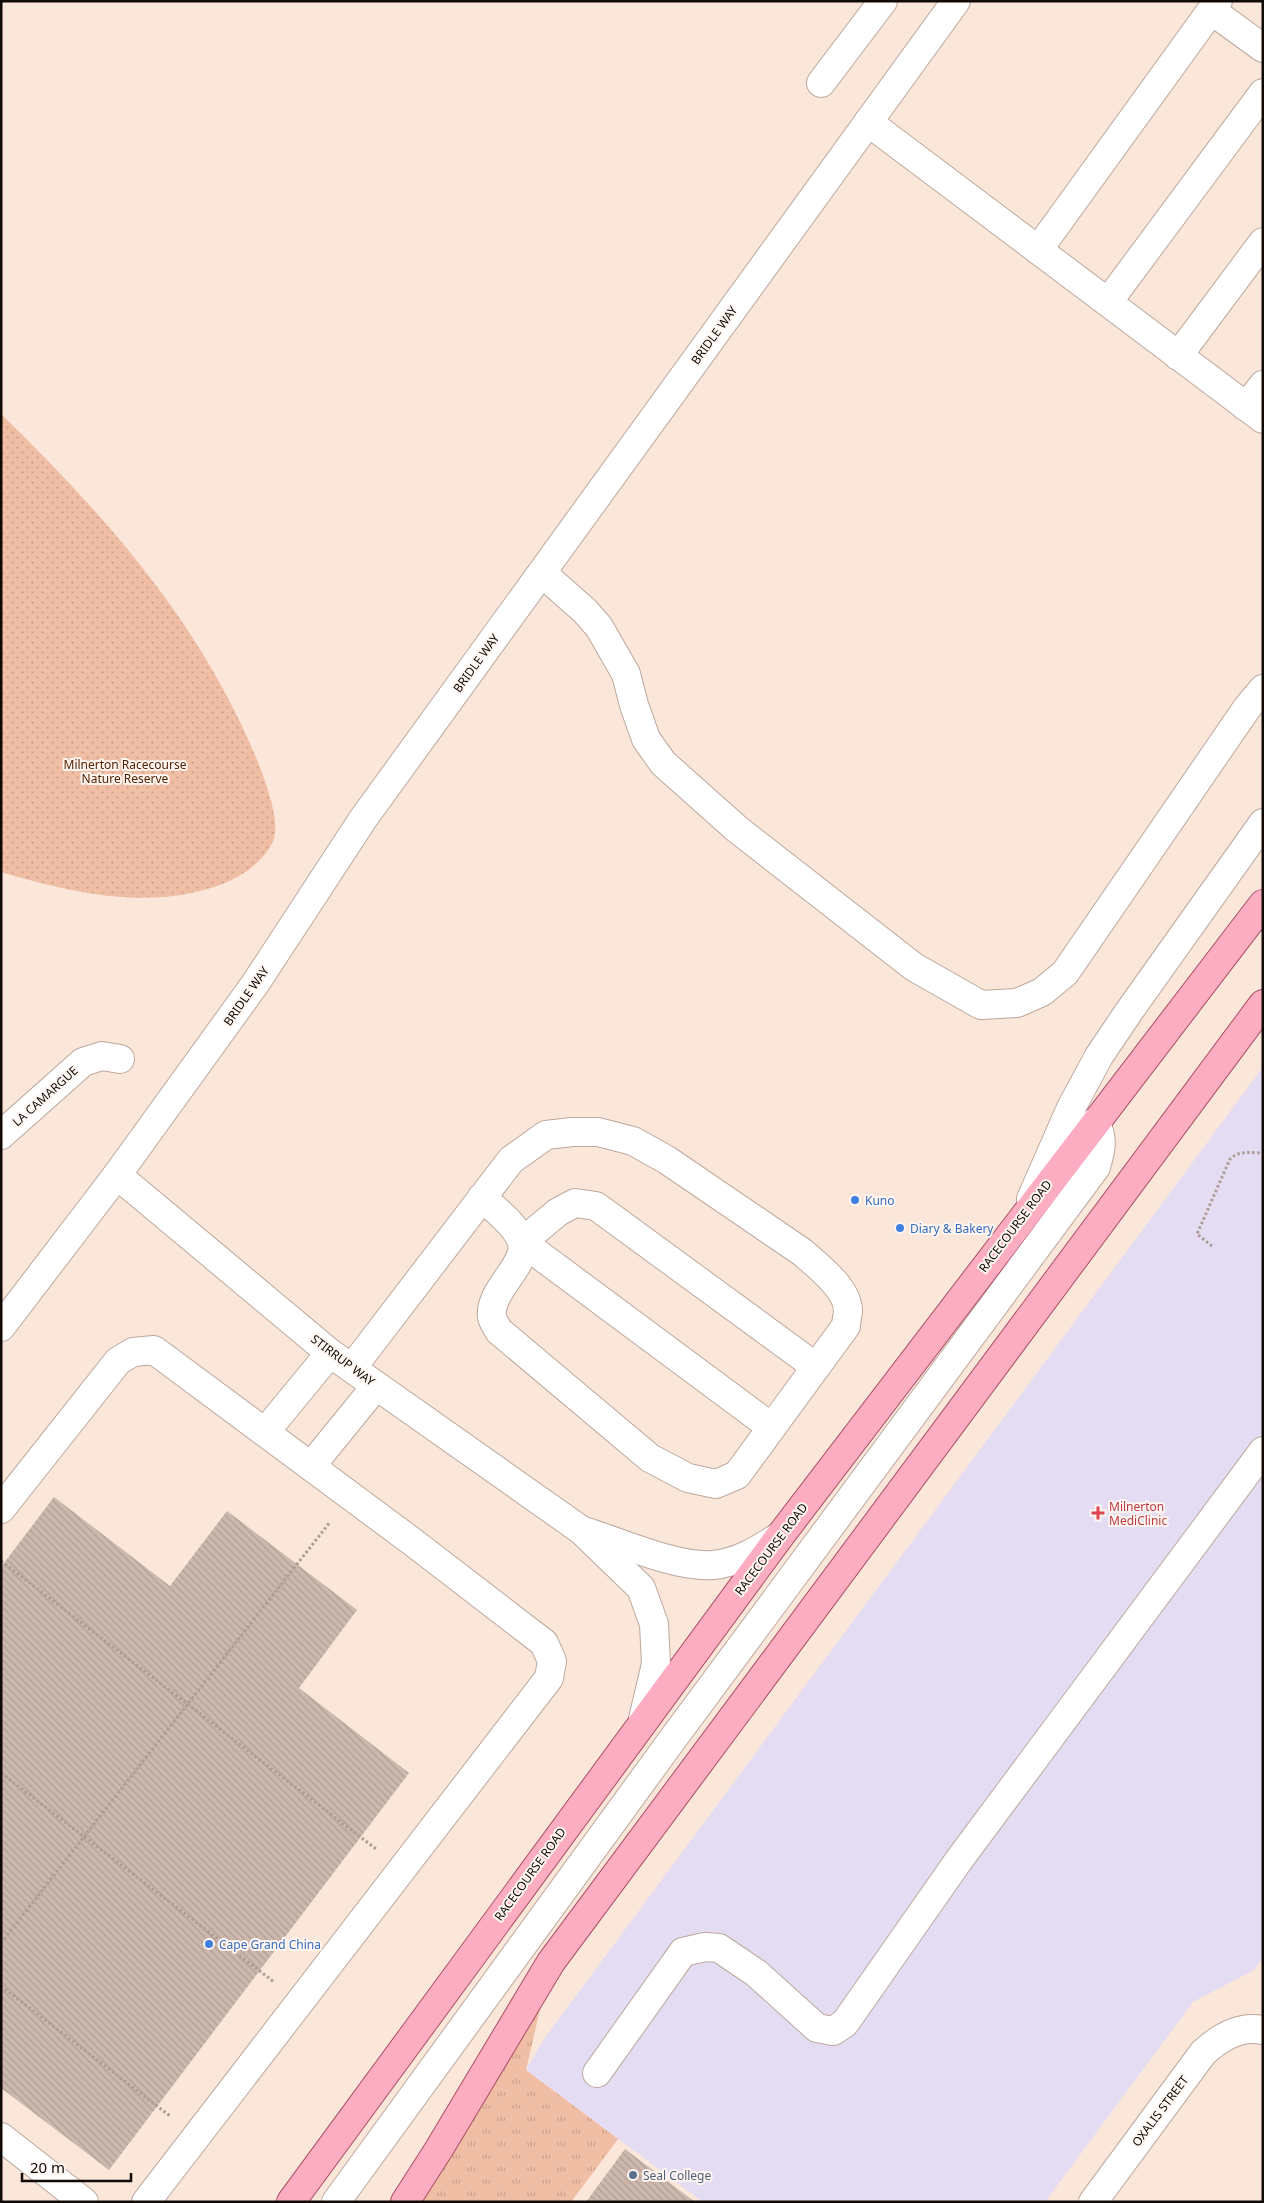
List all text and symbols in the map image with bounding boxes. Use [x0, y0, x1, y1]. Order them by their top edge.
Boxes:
street label: BRIDLE WAY [687, 302, 741, 368]
street label: BRIDLE WAY [449, 630, 503, 696]
park label: Milnerton Racecourse Nature Reserve [64, 756, 187, 787]
street label: BRIDLE WAY [219, 963, 273, 1029]
street label: LA CAMARGUE [9, 1062, 81, 1130]
street label: RACECOURSE ROAD [975, 1176, 1055, 1276]
place label: Kuno [865, 1192, 895, 1209]
marker: Kuno [849, 1194, 861, 1206]
place label: Diary & Bakery [910, 1220, 994, 1237]
marker: Diary & Bakery [894, 1222, 906, 1234]
street label: STIRRUP WAY [308, 1330, 379, 1390]
place label: Milnerton MediClinic [1109, 1498, 1167, 1529]
street label: RACECOURSE ROAD [731, 1499, 811, 1599]
marker: Milnerton MediClinic [1091, 1506, 1105, 1520]
street label: RACECOURSE ROAD [490, 1824, 570, 1924]
place label: Cape Grand China [219, 1936, 321, 1953]
marker: Cape Grand China [203, 1938, 215, 1950]
street label: OXALIS STREET [1128, 2072, 1192, 2150]
scale bar [22, 2150, 131, 2182]
text: 20 m [30, 2157, 65, 2177]
place label: Seal College [643, 2167, 711, 2184]
marker: Seal College [627, 2169, 639, 2181]

